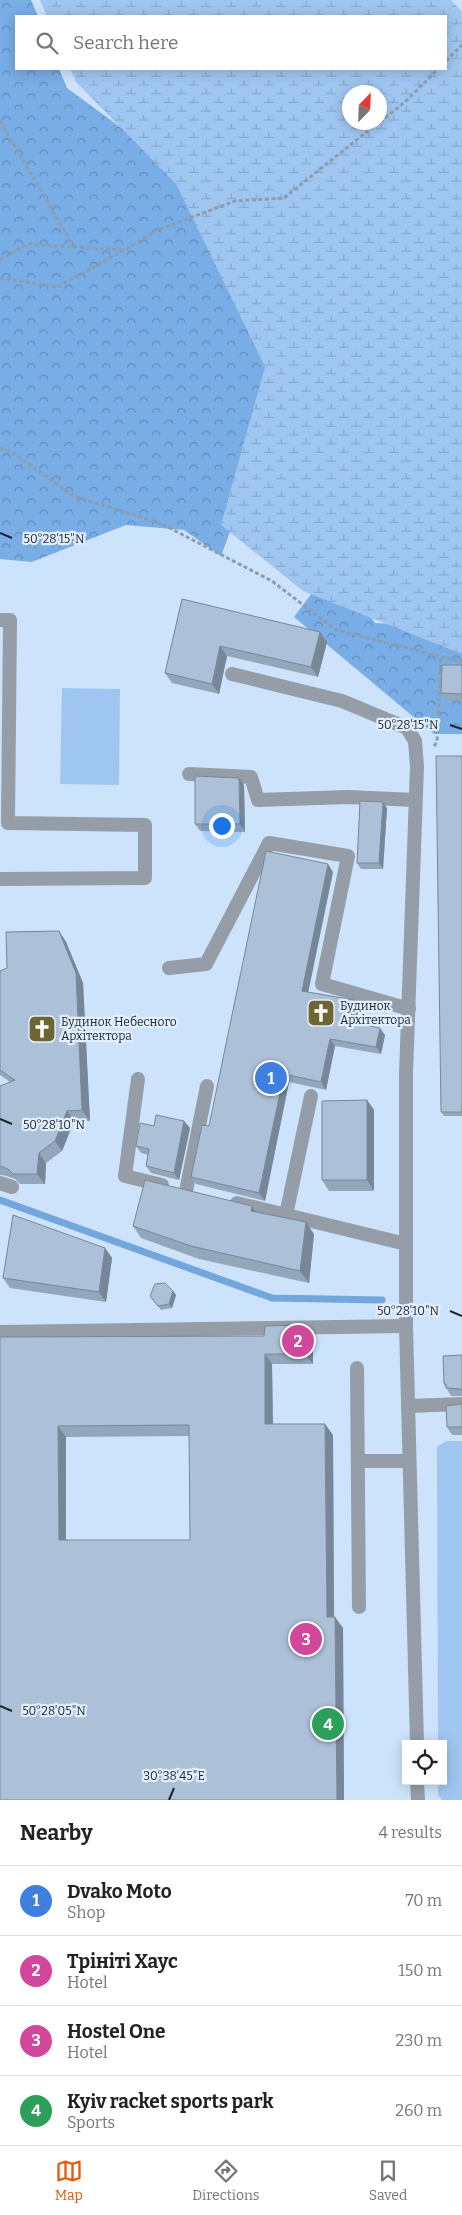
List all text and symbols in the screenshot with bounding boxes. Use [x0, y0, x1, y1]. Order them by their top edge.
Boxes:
search box [15, 15, 447, 70]
icon: search [33, 29, 61, 57]
text: Search here [73, 31, 178, 54]
north arrow [342, 85, 387, 130]
text: 50°28'15"N [24, 532, 85, 546]
text: 50°28'15"N [378, 718, 439, 732]
your location [209, 813, 235, 839]
church icon: Будинок Архітектора [306, 998, 336, 1028]
place label: Будинок Архітектора [340, 999, 411, 1027]
church icon: Будинок Небесного Архітектора [27, 1014, 57, 1044]
place label: Будинок Небесного Архітектора [61, 1015, 177, 1043]
pin: 1 [255, 1059, 287, 1097]
text: 50°28'10"N [23, 1118, 86, 1132]
text: 50°28'10"N [377, 1304, 440, 1318]
pin: 2 [282, 1322, 314, 1360]
pin: 3 [290, 1620, 322, 1658]
text: 50°28'05"N [22, 1704, 86, 1718]
pin: 4 [312, 1705, 344, 1743]
map controls [402, 1740, 447, 1785]
button: locate [402, 1740, 447, 1785]
text: 30°38'45"E [143, 1769, 205, 1783]
text: Nearby [20, 1820, 93, 1846]
text: 4 results [379, 1823, 442, 1842]
text: Dvako Moto [67, 1880, 172, 1903]
text: 1 [33, 1891, 39, 1910]
text: 70 m [406, 1891, 442, 1910]
text: Shop [67, 1903, 105, 1922]
text: Трініті Хаус [67, 1950, 178, 1973]
text: 2 [31, 1961, 41, 1980]
text: 150 m [398, 1961, 442, 1980]
text: Hotel [67, 1973, 108, 1992]
text: Hostel One [67, 2020, 165, 2043]
text: 3 [31, 2031, 41, 2050]
text: 230 m [395, 2031, 442, 2050]
text: Hotel [67, 2043, 108, 2062]
text: Kyiv racket sports park [67, 2090, 274, 2113]
text: 4 [31, 2101, 41, 2120]
text: 260 m [395, 2101, 442, 2120]
text: Sports [67, 2113, 115, 2132]
tab: Map [55, 2157, 83, 2204]
tab: Directions [192, 2157, 260, 2204]
tab: Saved [369, 2157, 407, 2204]

